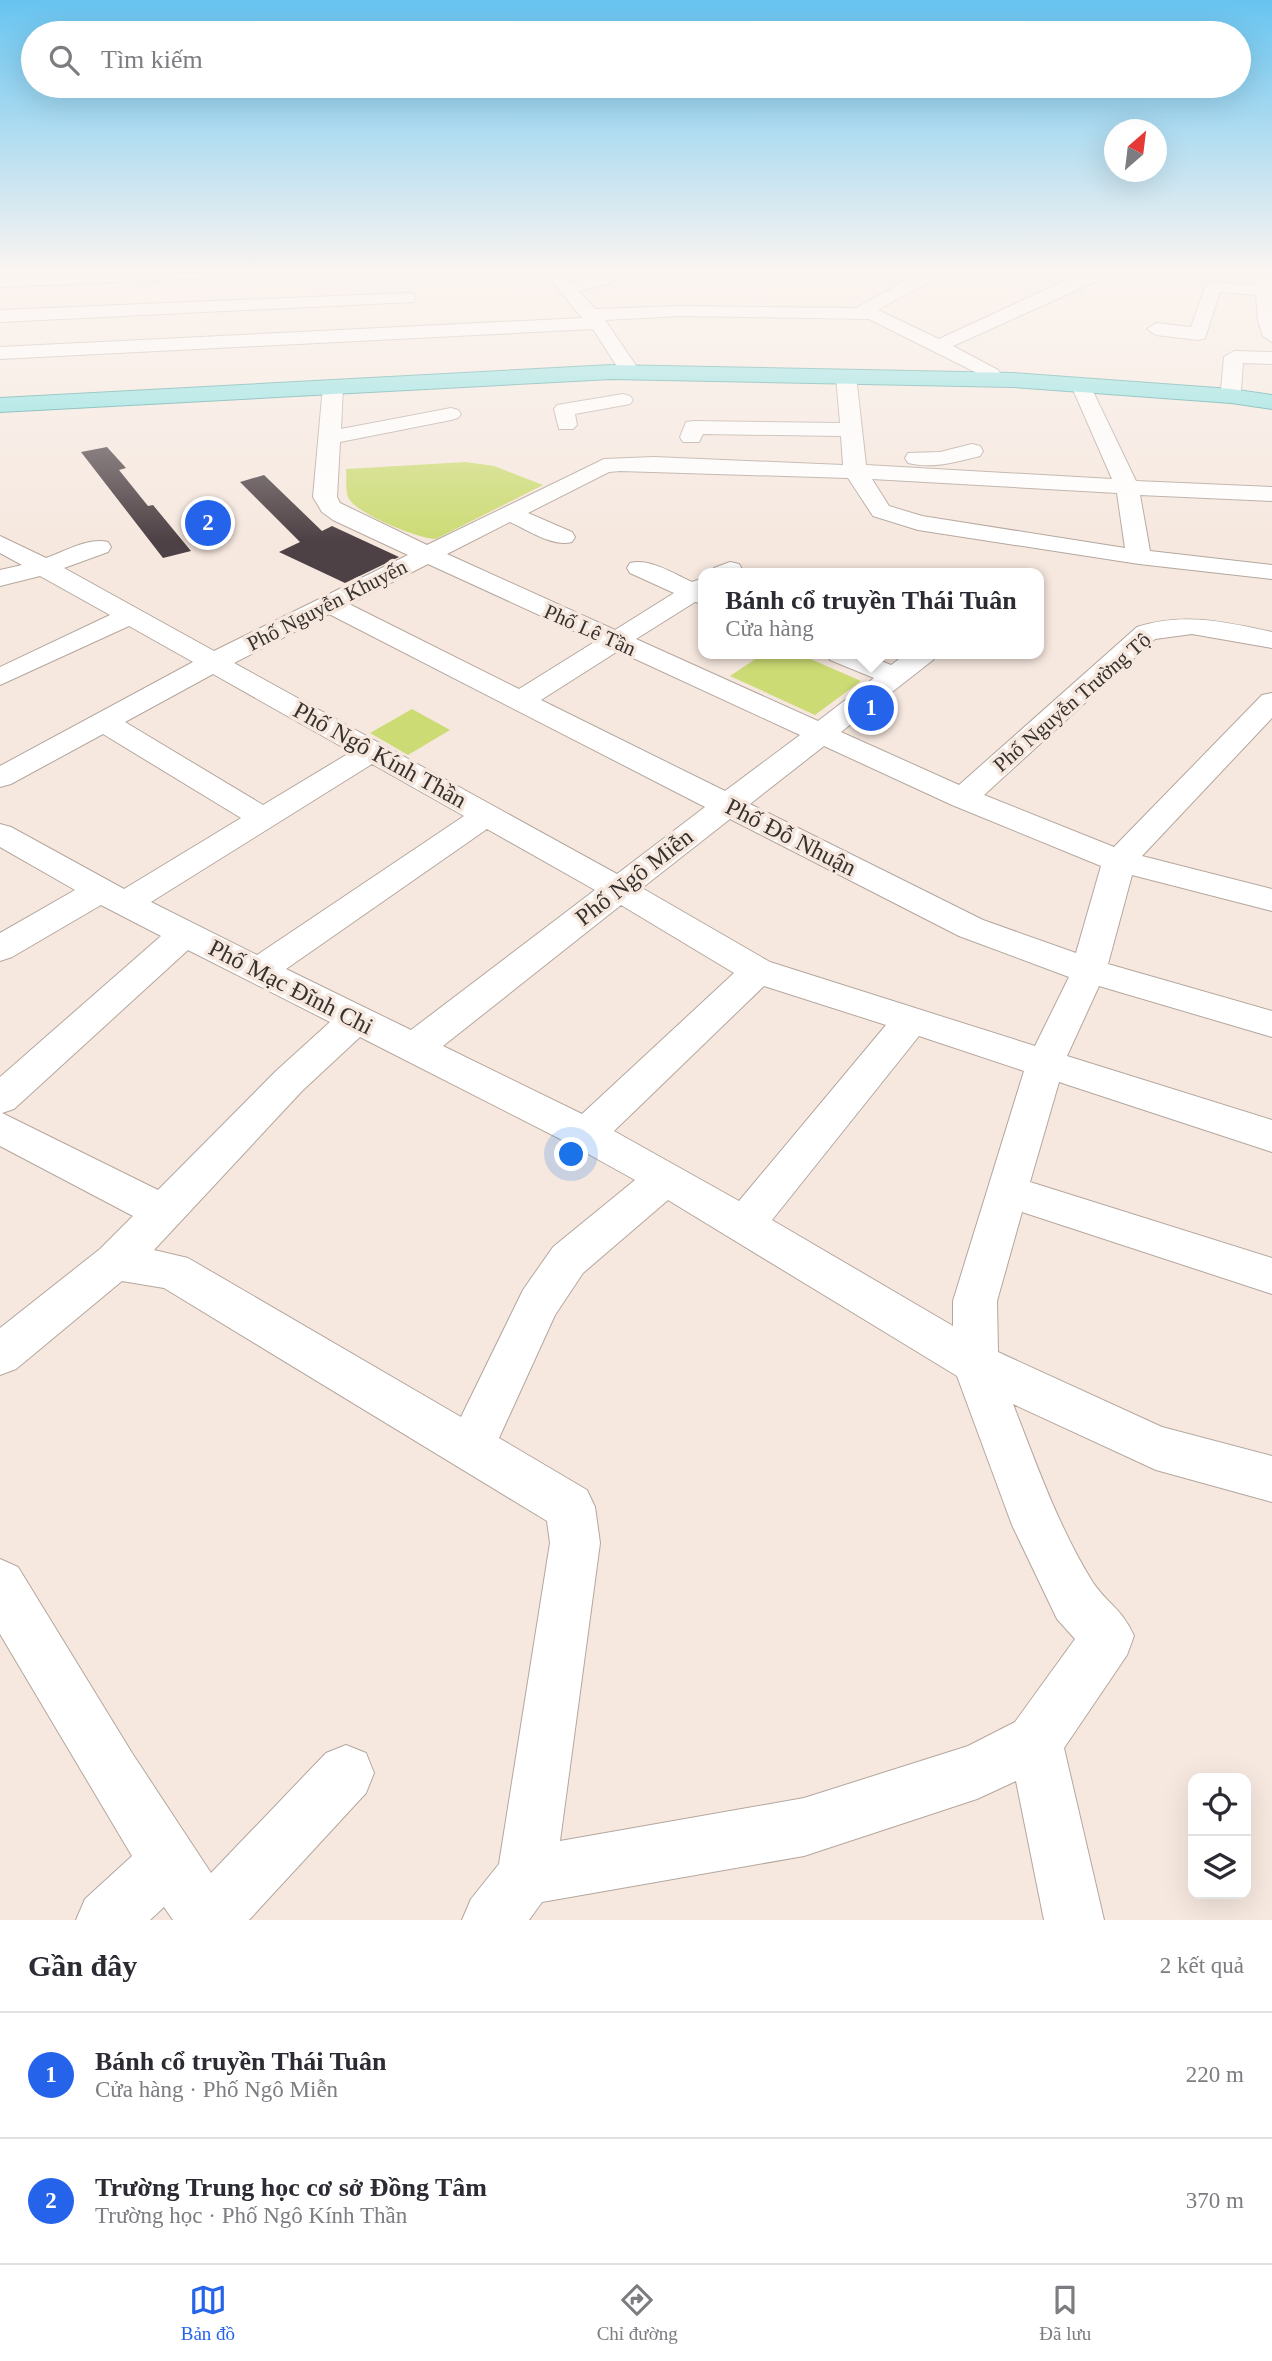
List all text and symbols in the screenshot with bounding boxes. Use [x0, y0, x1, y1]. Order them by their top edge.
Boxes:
search box [21, 21, 1251, 98]
icon: search [45, 41, 83, 79]
text: Tìm kiếm [101, 45, 203, 74]
north arrow [1104, 119, 1167, 182]
pin: 2 [185, 497, 231, 549]
street label: Phố Nguyễn Khuyến [243, 554, 411, 656]
popup [698, 568, 1044, 659]
text: Bánh cổ truyền Thái Tuân [725, 586, 1017, 615]
street label: Phố Lê Tần [541, 599, 640, 661]
text: Cửa hàng [725, 616, 814, 641]
street label: Phố Nguyễn Trường Tộ [989, 627, 1155, 777]
pin: 1 [848, 682, 894, 734]
street label: Phố Ngô Kính Thần [289, 697, 471, 813]
street label: Phố Đỗ Nhuận [722, 793, 860, 881]
street label: Phố Ngô Miễn [570, 823, 698, 931]
street label: Phố Mạc Đĩnh Chi [205, 934, 378, 1040]
your location [554, 1137, 588, 1171]
map controls [1188, 1773, 1251, 1899]
button: locate [1188, 1773, 1251, 1836]
button: layers [1188, 1836, 1251, 1899]
text: Gần đây [28, 1949, 137, 1982]
text: 2 kết quả [1160, 1953, 1244, 1978]
text: Bánh cổ truyền Thái Tuân [95, 2047, 386, 2076]
text: 1 [45, 2062, 57, 2087]
text: 220 m [1186, 2062, 1244, 2087]
text: Cửa hàng · Phố Ngô Miễn [95, 2077, 338, 2102]
text: Trường Trung học cơ sở Đồng Tâm [95, 2173, 487, 2202]
text: 2 [45, 2188, 57, 2213]
text: 370 m [1186, 2188, 1244, 2213]
text: Trường học · Phố Ngô Kính Thần [95, 2203, 407, 2228]
tab: Bản đồ [181, 2281, 235, 2345]
tab: Chỉ đường [597, 2281, 678, 2345]
tab: Đã lưu [1039, 2281, 1091, 2345]

